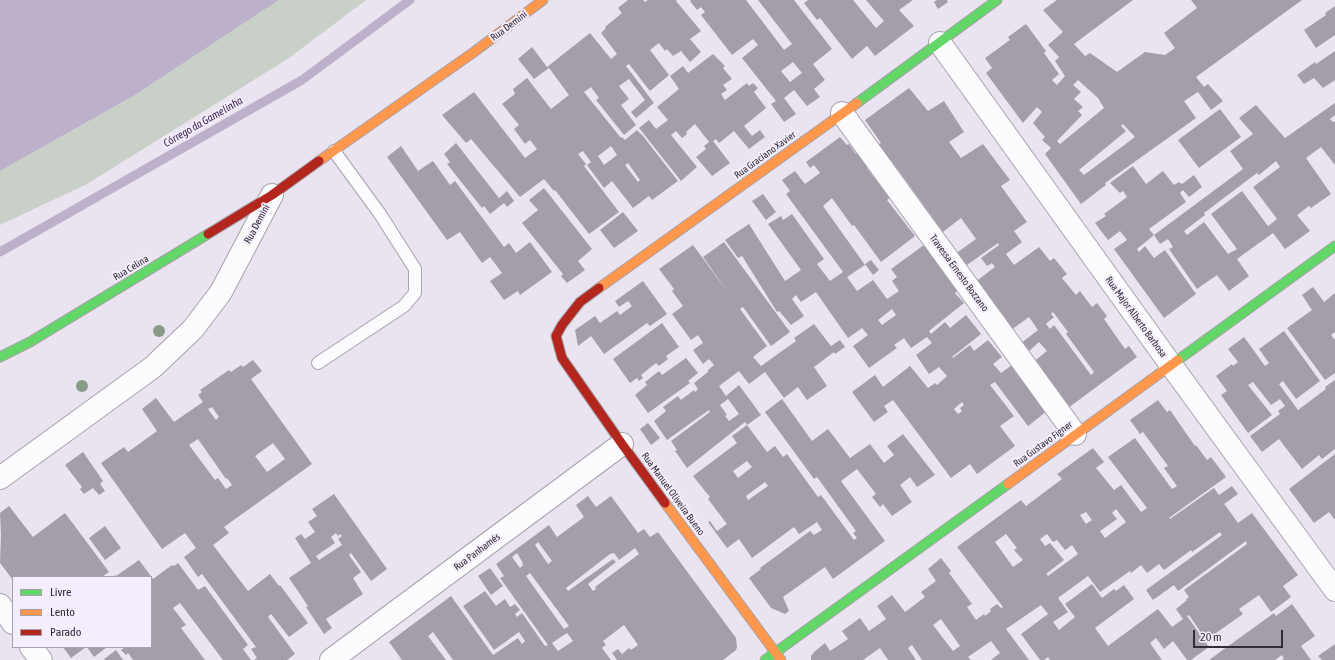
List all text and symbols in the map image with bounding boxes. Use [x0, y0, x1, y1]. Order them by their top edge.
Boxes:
street label: Rua Demini [488, 8, 530, 44]
water label: Córrego da Gamelinha [161, 94, 245, 150]
street label: Rua Graciano Xavier [732, 129, 798, 181]
street label: Rua Demini [242, 202, 272, 246]
street label: Travessa Ernesto Bozzano [927, 232, 991, 314]
street label: Rua Celina [111, 253, 151, 283]
street label: Rua Major Alberto Barbosa [1103, 274, 1169, 360]
street label: Rua Gustavo Figner [1011, 419, 1075, 469]
street label: Rua Manuel Oliveira Bueno [639, 450, 707, 538]
street label: Rua Panhamés [451, 531, 503, 573]
legend [12, 576, 152, 648]
text: Livre [50, 585, 71, 599]
text: Lento [50, 605, 75, 619]
scale bar [1195, 622, 1285, 648]
text: Parado [50, 625, 81, 639]
text: 20 m [1200, 630, 1222, 644]

